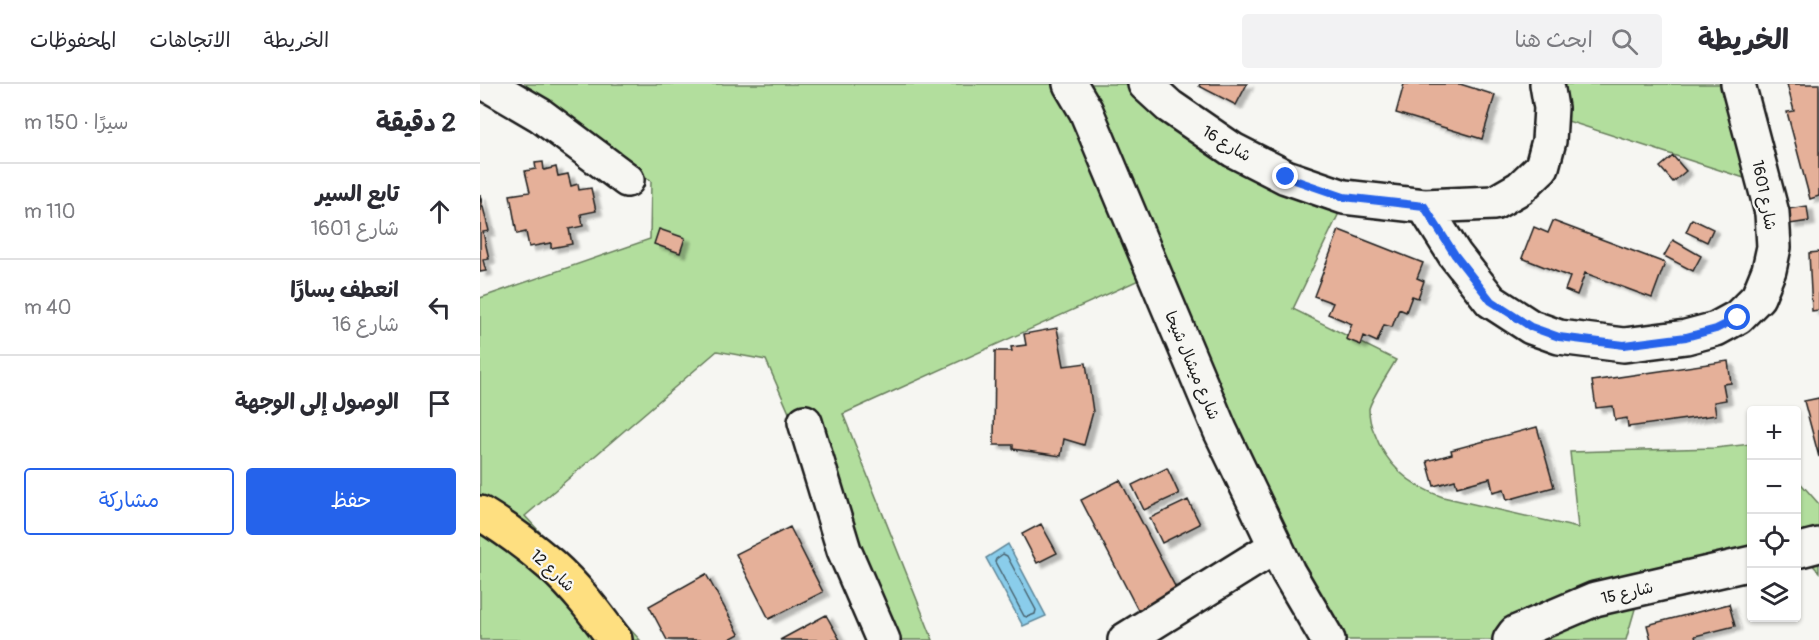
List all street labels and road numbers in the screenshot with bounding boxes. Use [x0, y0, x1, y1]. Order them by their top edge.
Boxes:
street label: شارع 16 [1198, 121, 1255, 167]
street label: شارع 1601 [1746, 158, 1781, 232]
street label: شارع ميشال شيحا [1159, 308, 1224, 423]
street label: شارع 12 [525, 545, 579, 597]
street label: شارع 15 [1599, 577, 1656, 610]

